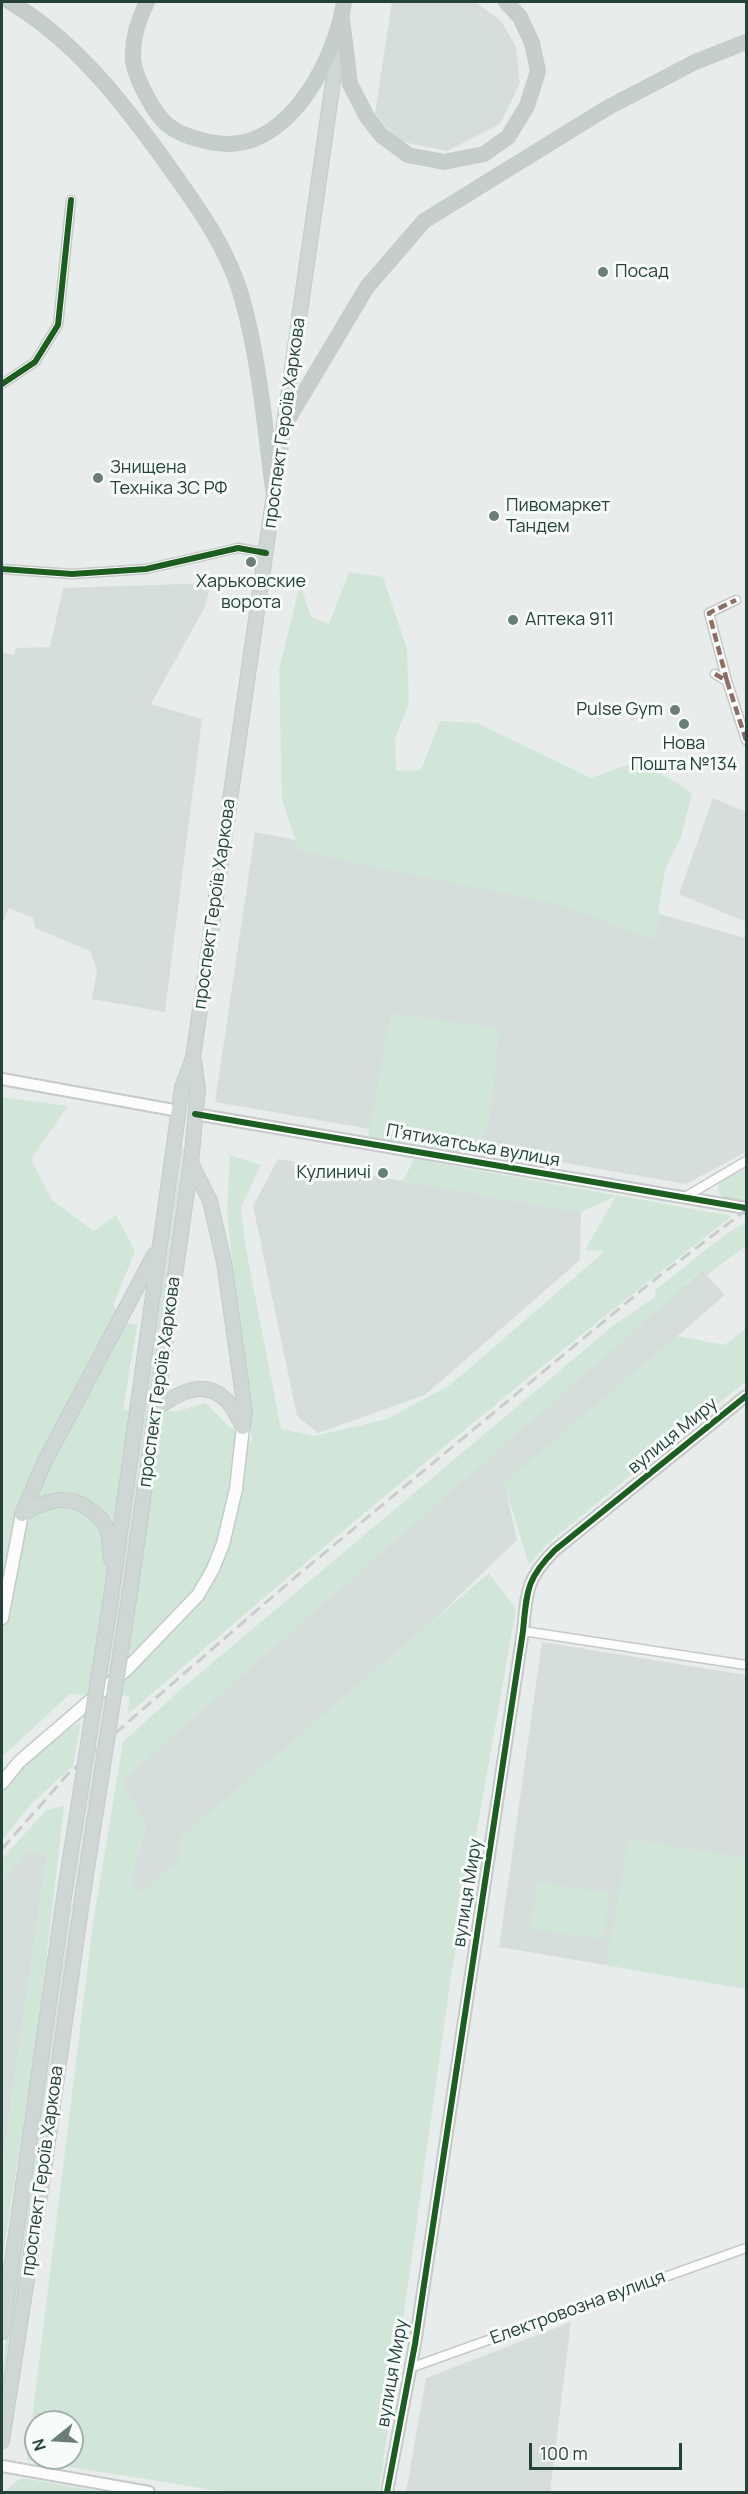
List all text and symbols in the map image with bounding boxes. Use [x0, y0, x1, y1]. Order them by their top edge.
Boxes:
place label: Посад [615, 261, 669, 283]
marker: Посад [596, 265, 610, 279]
street label: проспект Героїв Харкова [260, 316, 310, 530]
place label: Знищена Техніка ЗС РФ [110, 457, 227, 500]
marker: Знищена Техніка ЗС РФ [91, 471, 105, 485]
place label: Пивомаркет Тандем [506, 495, 610, 538]
marker: Пивомаркет Тандем [487, 509, 501, 523]
marker: Харьковские ворота [244, 555, 258, 569]
place label: Харьковские ворота [196, 571, 306, 614]
place label: Аптека 911 [525, 609, 614, 631]
marker: Аптека 911 [506, 613, 520, 627]
place label: Pulse Gym [576, 699, 663, 721]
marker: Pulse Gym [668, 703, 682, 717]
marker: Нова Пошта №134 [677, 717, 691, 731]
place label: Нова Пошта №134 [631, 733, 737, 776]
street label: проспект Героїв Харкова [190, 797, 240, 1011]
street label: П’ятихатська вулиця [385, 1120, 561, 1172]
place label: Кулиничі [297, 1162, 371, 1184]
marker: Кулиничі [376, 1166, 390, 1180]
street label: проспект Героїв Харкова [135, 1275, 185, 1489]
street label: вулиця Миру [624, 1393, 722, 1479]
street label: вулиця Миру [449, 1837, 487, 1949]
street label: проспект Героїв Харкова [18, 2064, 68, 2278]
street label: Електровозна вулиця [488, 2266, 668, 2350]
street label: вулиця Миру [373, 2317, 413, 2429]
north arrow [24, 2410, 84, 2470]
scale bar [532, 2431, 685, 2469]
text: N [27, 2436, 51, 2454]
text: 100 m [540, 2441, 588, 2465]

